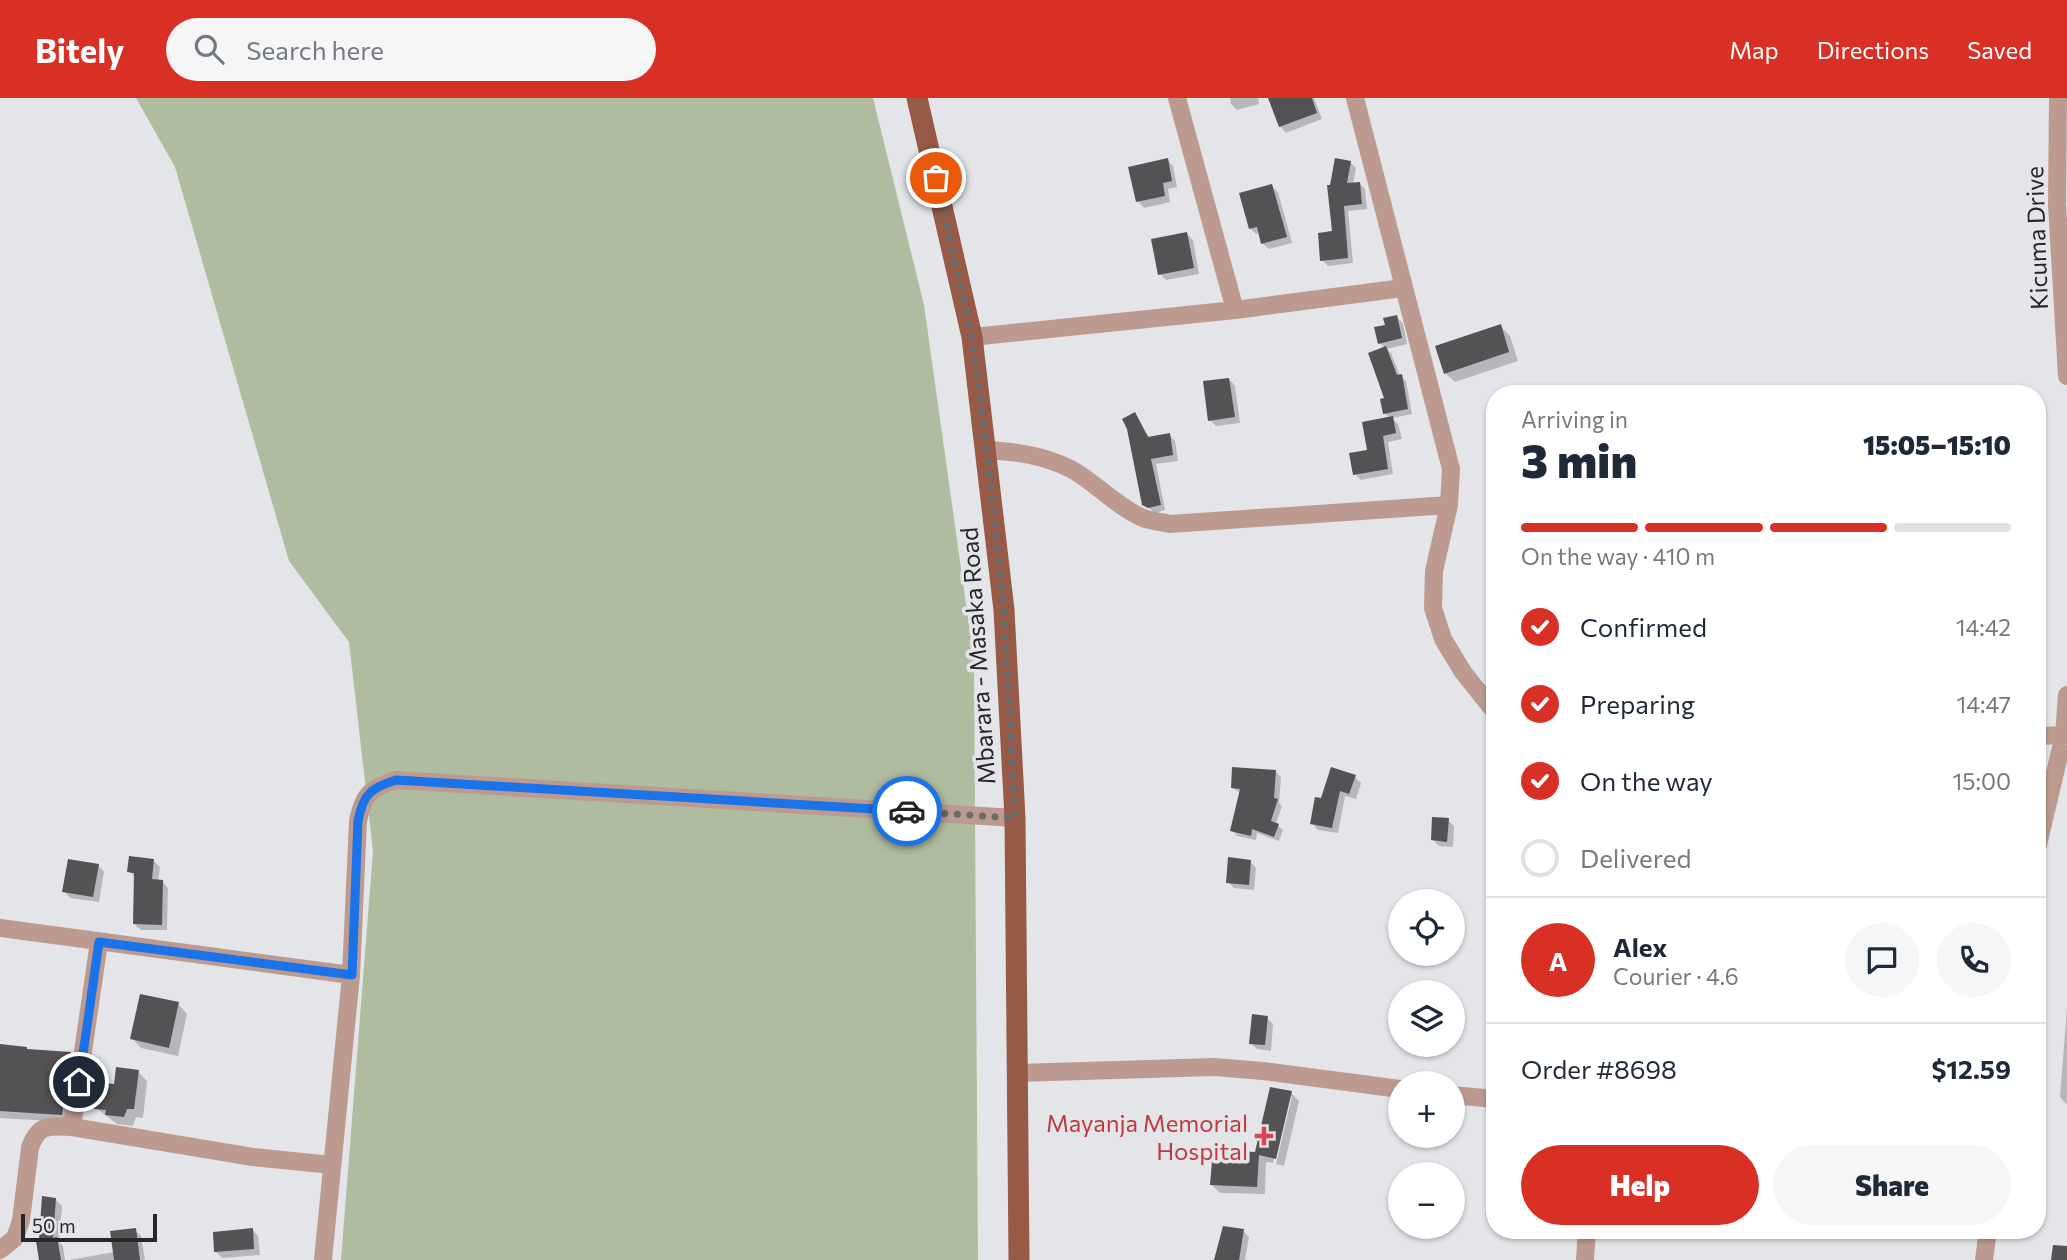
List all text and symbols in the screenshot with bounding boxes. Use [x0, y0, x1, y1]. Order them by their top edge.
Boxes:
search box [166, 18, 656, 81]
text: Bitely [35, 29, 124, 70]
icon: search [190, 30, 228, 68]
text: Search here [246, 34, 384, 65]
text: Map [1729, 35, 1779, 64]
text: Directions [1817, 35, 1929, 64]
text: Saved [1967, 35, 2032, 64]
pin [906, 148, 966, 208]
icon: bag [917, 159, 955, 197]
street label: Kicuma Drive [2019, 166, 2053, 310]
text: Arriving in [1521, 405, 1628, 433]
text: 15:05–15:10 [1863, 429, 2011, 460]
text: 3 min [1521, 431, 1637, 487]
street label: Mbarara - Masaka Road [954, 526, 1000, 786]
text: On the way · 410 m [1521, 542, 1715, 570]
icon: check [1521, 608, 1559, 646]
text: Confirmed [1580, 611, 1707, 642]
text: 14:42 [1956, 613, 2011, 641]
icon: check [1521, 685, 1559, 723]
text: Preparing [1580, 688, 1695, 719]
text: 14:47 [1956, 690, 2011, 718]
icon: check [1521, 762, 1559, 800]
text: On the way [1580, 765, 1713, 796]
text: 15:00 [1953, 767, 2011, 795]
courier [872, 776, 942, 846]
icon: car [888, 792, 926, 830]
text: Delivered [1580, 842, 1691, 873]
map controls [1388, 889, 1465, 1239]
button: locate [1388, 889, 1465, 966]
button: chat [1845, 923, 1919, 997]
button: phone [1937, 923, 2011, 997]
text: Alex [1613, 931, 1667, 962]
text: A [1549, 945, 1567, 976]
text: Courier · 4.6 [1613, 962, 1739, 990]
button: layers [1388, 980, 1465, 1057]
pin [49, 1052, 109, 1112]
text: Order #8698 [1521, 1053, 1677, 1084]
text: $12.59 [1931, 1053, 2011, 1084]
icon: home [60, 1063, 98, 1101]
button: + [1388, 1071, 1465, 1148]
place label: Mayanja Memorial Hospital [1046, 1108, 1248, 1165]
marker: Mayanja Memorial Hospital [1254, 1126, 1274, 1146]
button: Help [1521, 1145, 1759, 1225]
button: Share [1773, 1145, 2011, 1225]
button: − [1388, 1162, 1465, 1239]
scale bar [21, 1211, 158, 1243]
text: 50 m [32, 1214, 76, 1237]

